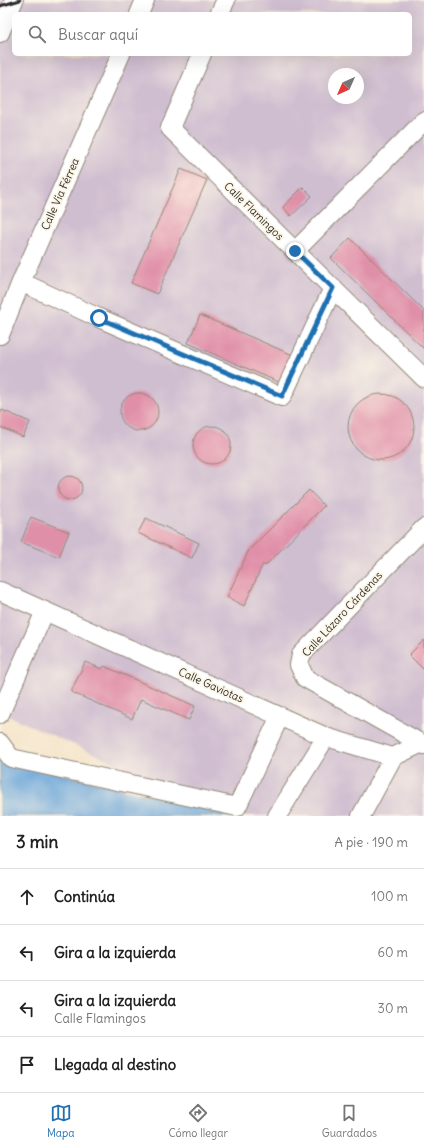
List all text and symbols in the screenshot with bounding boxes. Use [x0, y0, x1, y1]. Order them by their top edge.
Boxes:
search box [12, 12, 412, 56]
icon: search [26, 23, 48, 45]
text: Buscar aquí [58, 25, 138, 44]
north arrow [328, 68, 364, 104]
street label: Calle Vía Férrea [38, 156, 82, 232]
street label: Calle Flamingos [221, 179, 287, 243]
route end [286, 242, 304, 260]
route start [90, 309, 108, 327]
street label: Calle Lázaro Cárdenas [299, 568, 385, 660]
street label: Calle Gaviotas [176, 664, 246, 706]
text: 3 min [16, 831, 58, 853]
text: A pie · 190 m [334, 834, 408, 851]
icon: ahead [16, 886, 38, 908]
text: Continúa [54, 887, 115, 906]
text: 100 m [371, 888, 408, 905]
icon: left [16, 942, 38, 964]
text: Gira a la izquierda [54, 943, 176, 962]
text: 60 m [377, 944, 408, 961]
text: Gira a la izquierda [54, 991, 176, 1010]
icon: left [16, 998, 38, 1020]
text: 30 m [378, 1000, 408, 1017]
text: Calle Flamingos [54, 1010, 146, 1027]
icon: arrive [16, 1054, 38, 1076]
text: Llegada al destino [54, 1055, 176, 1074]
tab: Mapa [47, 1102, 75, 1140]
tab: Cómo llegar [168, 1102, 228, 1140]
tab: Guardados [322, 1102, 377, 1140]

